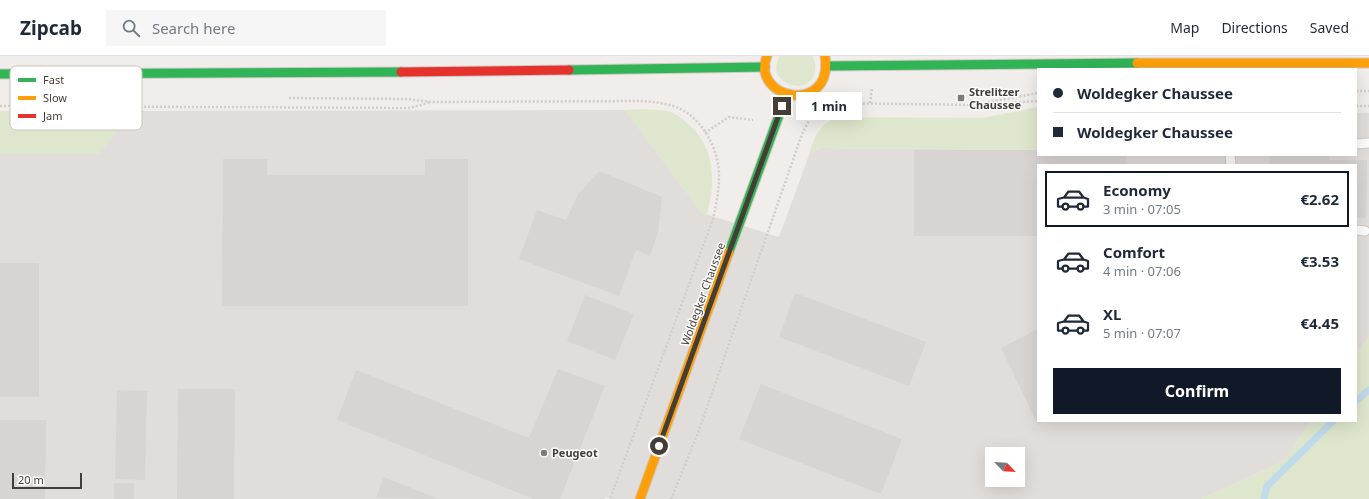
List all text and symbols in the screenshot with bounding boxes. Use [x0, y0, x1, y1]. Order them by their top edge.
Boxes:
search box [106, 10, 386, 46]
text: Zipcab [20, 15, 82, 41]
icon: search [120, 17, 142, 39]
text: Search here [152, 18, 235, 38]
text: Map [1170, 18, 1199, 37]
text: Directions [1221, 18, 1288, 37]
text: Saved [1310, 18, 1349, 37]
legend [10, 66, 142, 130]
text: Fast [43, 72, 64, 87]
text: Woldegker Chaussee [1077, 83, 1233, 103]
place label: Strelitzer Chaussee [969, 84, 1022, 112]
text: Slow [43, 90, 67, 105]
callout: 1 min [796, 92, 862, 120]
marker: Strelitzer Chaussee [956, 93, 966, 103]
route end [773, 97, 791, 115]
text: 1 min [811, 97, 847, 115]
text: Jam [42, 108, 62, 123]
text: Woldegker Chaussee [1077, 122, 1233, 142]
text: Economy [1103, 180, 1171, 200]
icon: car [1055, 181, 1091, 217]
text: €2.62 [1300, 189, 1339, 209]
text: 3 min · 07:05 [1103, 200, 1181, 218]
street label: Woldegker Chaussee [677, 240, 728, 347]
text: Comfort [1103, 242, 1165, 262]
icon: car [1055, 243, 1091, 279]
text: €3.53 [1300, 251, 1339, 271]
text: 4 min · 07:06 [1103, 262, 1181, 280]
text: XL [1103, 304, 1121, 324]
icon: car [1055, 305, 1091, 341]
text: €4.45 [1300, 313, 1339, 333]
text: 5 min · 07:07 [1103, 324, 1181, 342]
button: Confirm [1053, 368, 1341, 414]
route start [650, 437, 668, 455]
place label: Peugeot [552, 445, 598, 460]
north arrow [985, 447, 1025, 487]
map controls [985, 447, 1025, 487]
marker: Peugeot [539, 448, 549, 458]
scale bar [12, 471, 82, 490]
text: 20 m [18, 472, 44, 487]

